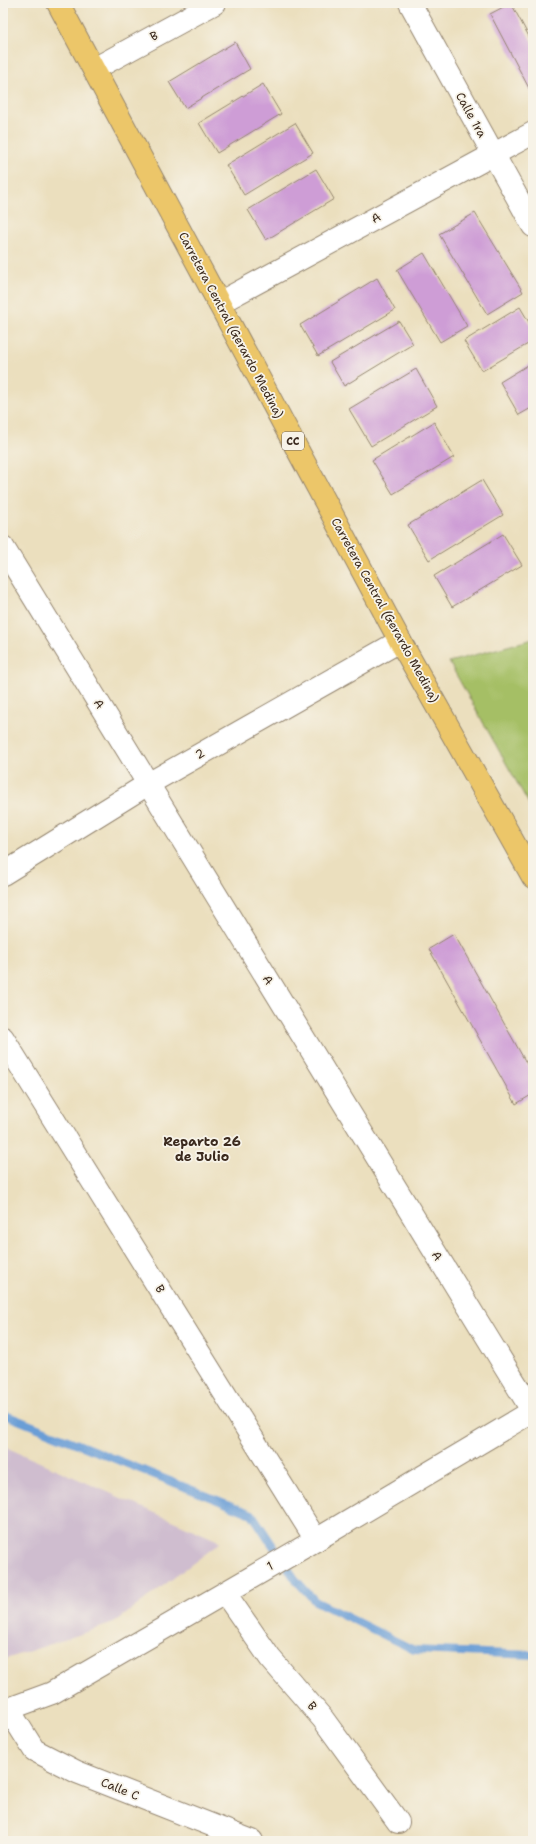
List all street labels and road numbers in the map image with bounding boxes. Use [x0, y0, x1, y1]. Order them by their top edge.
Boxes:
street label: B [147, 27, 161, 45]
street label: Calle 1ra [452, 89, 490, 141]
street label: A [368, 209, 384, 227]
street label: Carretera Central (Gerardo Medina) [175, 229, 287, 421]
road number: CC [282, 432, 304, 450]
street label: Carretera Central (Gerardo Medina) [327, 515, 443, 705]
street label: A [90, 696, 108, 712]
street label: 2 [192, 745, 208, 763]
street label: A [259, 972, 277, 988]
street label: A [428, 1248, 446, 1264]
street label: B [151, 1282, 169, 1296]
street label: 1 [264, 1558, 276, 1574]
street label: B [304, 1698, 320, 1714]
street label: Calle C [98, 1774, 142, 1804]

